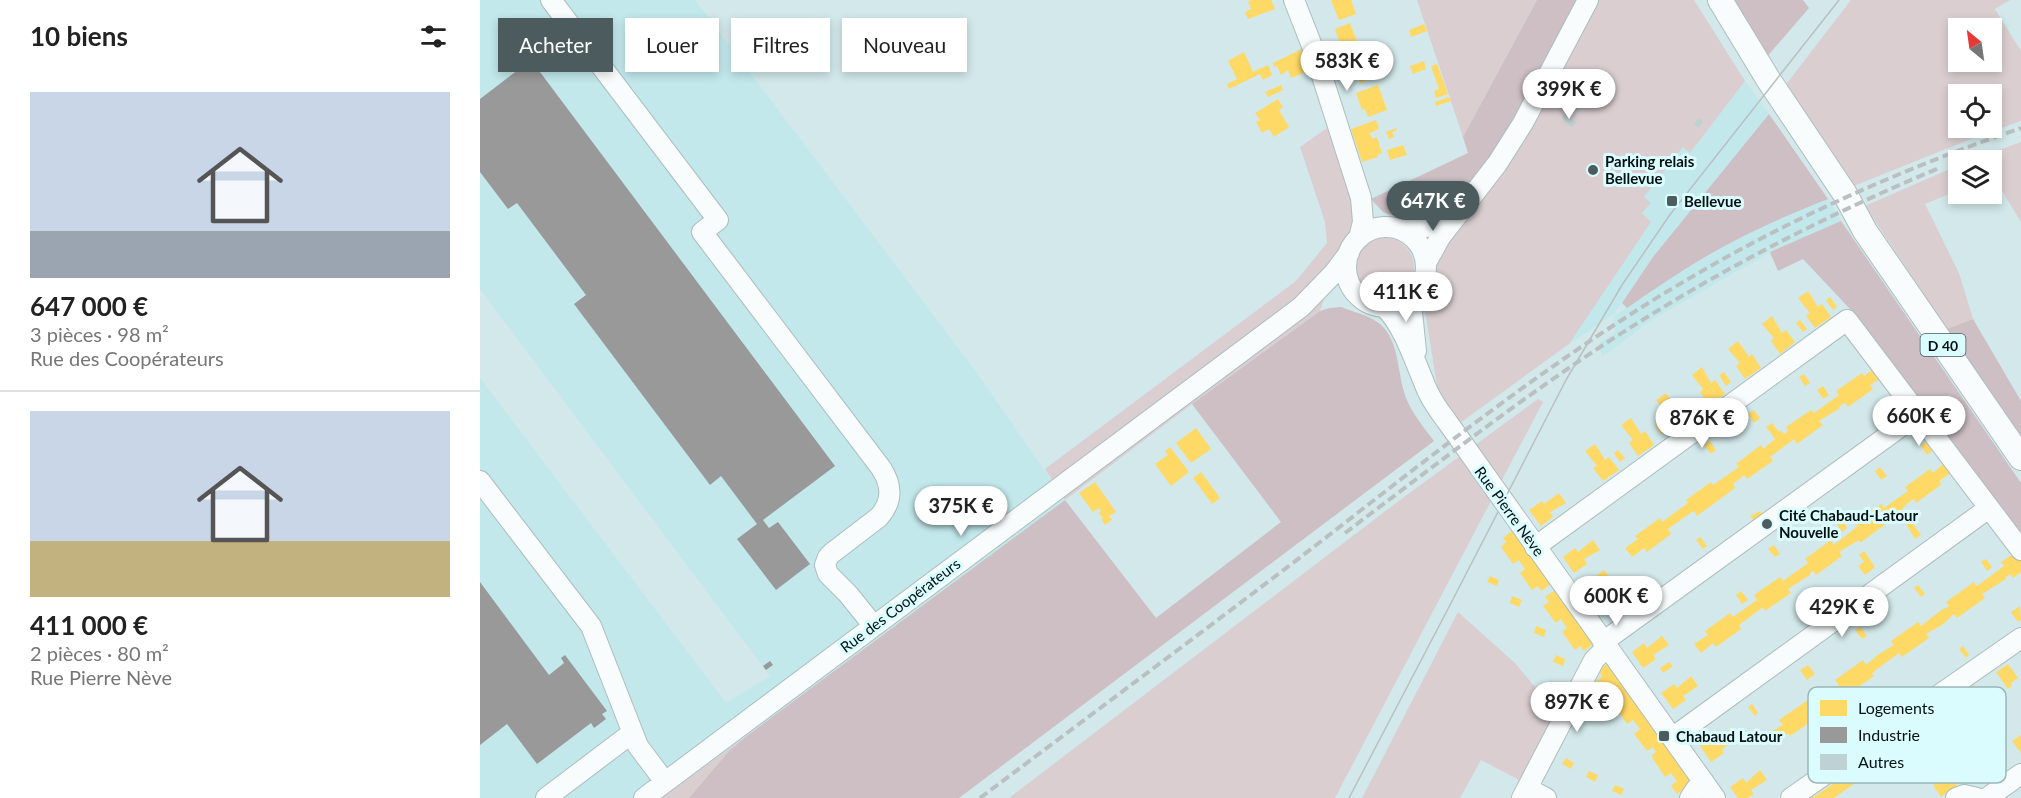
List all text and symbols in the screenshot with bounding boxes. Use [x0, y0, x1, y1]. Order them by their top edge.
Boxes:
chip: Acheter [498, 18, 613, 72]
chip: Louer [625, 18, 719, 72]
chip: Filtres [731, 18, 830, 72]
chip: Nouveau [842, 18, 967, 72]
north arrow [1948, 18, 2002, 72]
map controls [1948, 18, 2002, 204]
text: 10 biens [30, 20, 128, 52]
icon: filters [417, 20, 450, 53]
pin: 583K € [1298, 41, 1396, 92]
text: 583K € [1315, 48, 1379, 72]
pin: 399K € [1520, 69, 1618, 120]
text: 399K € [1537, 76, 1601, 100]
button: locate [1948, 84, 2002, 138]
icon: home [186, 131, 294, 239]
button: layers [1948, 150, 2002, 204]
place label: Parking relais Bellevue [1605, 152, 1695, 187]
marker: Parking relais Bellevue [1586, 163, 1600, 177]
pin: 647K € [1384, 181, 1482, 232]
text: 647K € [1401, 188, 1465, 212]
place label: Bellevue [1684, 192, 1741, 210]
marker: Bellevue [1665, 194, 1679, 208]
pin: 411K € [1357, 272, 1455, 323]
text: 411K € [1374, 279, 1438, 303]
text: 647 000 € [30, 290, 148, 322]
text: 3 pièces · 98 m² [30, 322, 169, 346]
road number: D 40 [1920, 334, 1966, 356]
text: Rue des Coopérateurs [30, 346, 224, 370]
pin: 660K € [1870, 396, 1968, 447]
pin: 876K € [1653, 398, 1751, 449]
text: 660K € [1887, 403, 1951, 427]
text: 876K € [1670, 405, 1734, 429]
icon: home [186, 450, 294, 558]
street label: Rue Pierre Nève [1471, 463, 1549, 559]
pin: 375K € [912, 486, 1010, 537]
text: 375K € [929, 493, 993, 517]
place label: Cité Chabaud-Latour Nouvelle [1779, 506, 1918, 541]
marker: Cité Chabaud-Latour Nouvelle [1760, 517, 1774, 531]
street label: Rue des Coopérateurs [837, 554, 963, 656]
pin: 600K € [1567, 576, 1665, 627]
text: 600K € [1584, 583, 1648, 607]
pin: 429K € [1793, 587, 1891, 638]
text: 429K € [1810, 594, 1874, 618]
text: 411 000 € [30, 609, 148, 641]
text: 2 pièces · 80 m² [30, 641, 169, 665]
text: Rue Pierre Nève [30, 665, 172, 689]
pin: 897K € [1528, 682, 1626, 733]
legend [1808, 687, 2006, 783]
text: 897K € [1545, 689, 1609, 713]
text: Logements [1858, 698, 1934, 717]
text: Industrie [1858, 725, 1920, 744]
place label: Chabaud Latour [1676, 727, 1783, 745]
marker: Chabaud Latour [1657, 729, 1671, 743]
text: Autres [1858, 752, 1904, 771]

